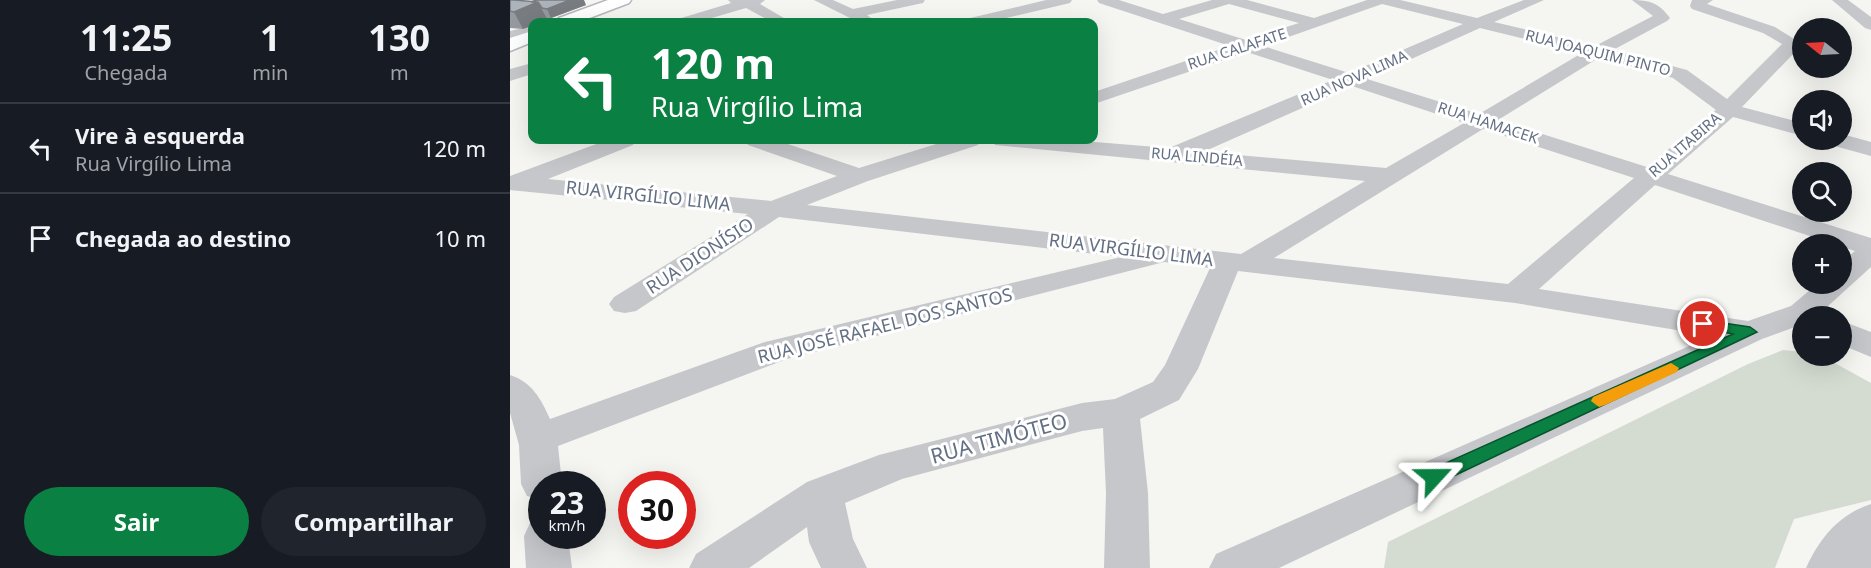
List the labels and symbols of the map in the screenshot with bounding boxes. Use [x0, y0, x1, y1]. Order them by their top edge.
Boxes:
north arrow [1792, 18, 1852, 78]
street label: RUA CALAFATE [1185, 23, 1289, 73]
street label: RUA JOAQUIM PINTO [1524, 24, 1673, 80]
street label: RUA NOVA LIMA [1297, 44, 1410, 110]
street label: RUA HAMACEK [1436, 96, 1542, 148]
street label: RUA ITABIRA [1644, 107, 1725, 181]
street label: RUA LINDÉIA [1150, 142, 1244, 170]
street label: RUA VIRGÍLIO LIMA [565, 174, 732, 216]
street label: RUA DIONÍSIO [641, 211, 758, 299]
street label: RUA VIRGÍLIO LIMA [1048, 227, 1215, 271]
street label: RUA JOSÉ RAFAEL DOS SANTOS [755, 282, 1015, 368]
pin [1677, 298, 1728, 349]
street label: RUA TIMÓTEO [927, 406, 1070, 470]
position arrow [1402, 445, 1466, 509]
speed limit sign: 30 [618, 471, 696, 549]

